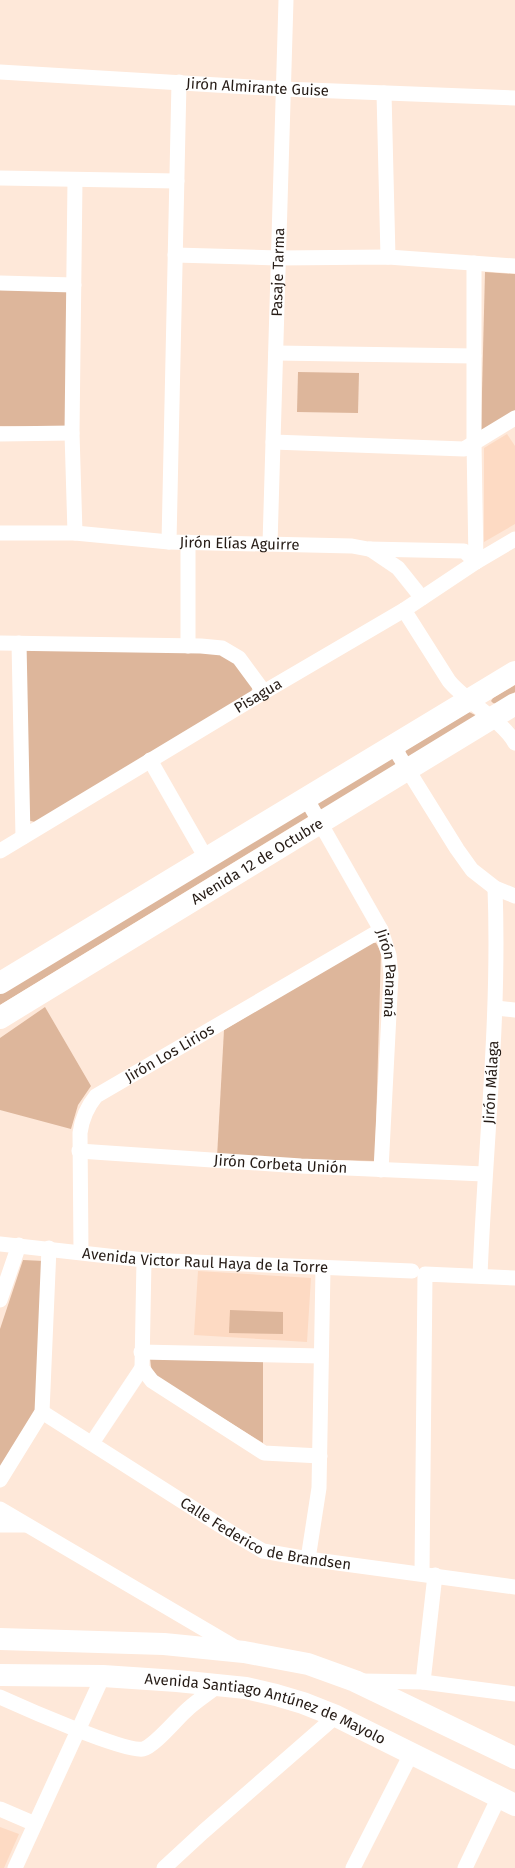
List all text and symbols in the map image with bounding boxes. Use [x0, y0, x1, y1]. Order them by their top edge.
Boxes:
street label: Jirón Almirante Guise [186, 74, 329, 100]
street label: Pasaje Tarma [268, 227, 288, 317]
street label: Jirón Elías Aguirre [179, 533, 300, 554]
street label: Pisagua [231, 675, 285, 717]
street label: Avenida 12 de Octubre [188, 814, 326, 908]
street label: Jirón Panamá [372, 927, 400, 1018]
street label: Jirón Los Lirios [122, 1020, 217, 1086]
street label: Jirón Málaga [480, 1040, 502, 1125]
street label: Jirón Corbeta Unión [213, 1151, 348, 1177]
street label: Avenida Victor Raul Haya de la Torre [81, 1244, 328, 1277]
street label: Calle Federico de Brandsen [177, 1493, 352, 1574]
street label: Avenida Santiago Antúnez de Mayolo [144, 1670, 389, 1748]

